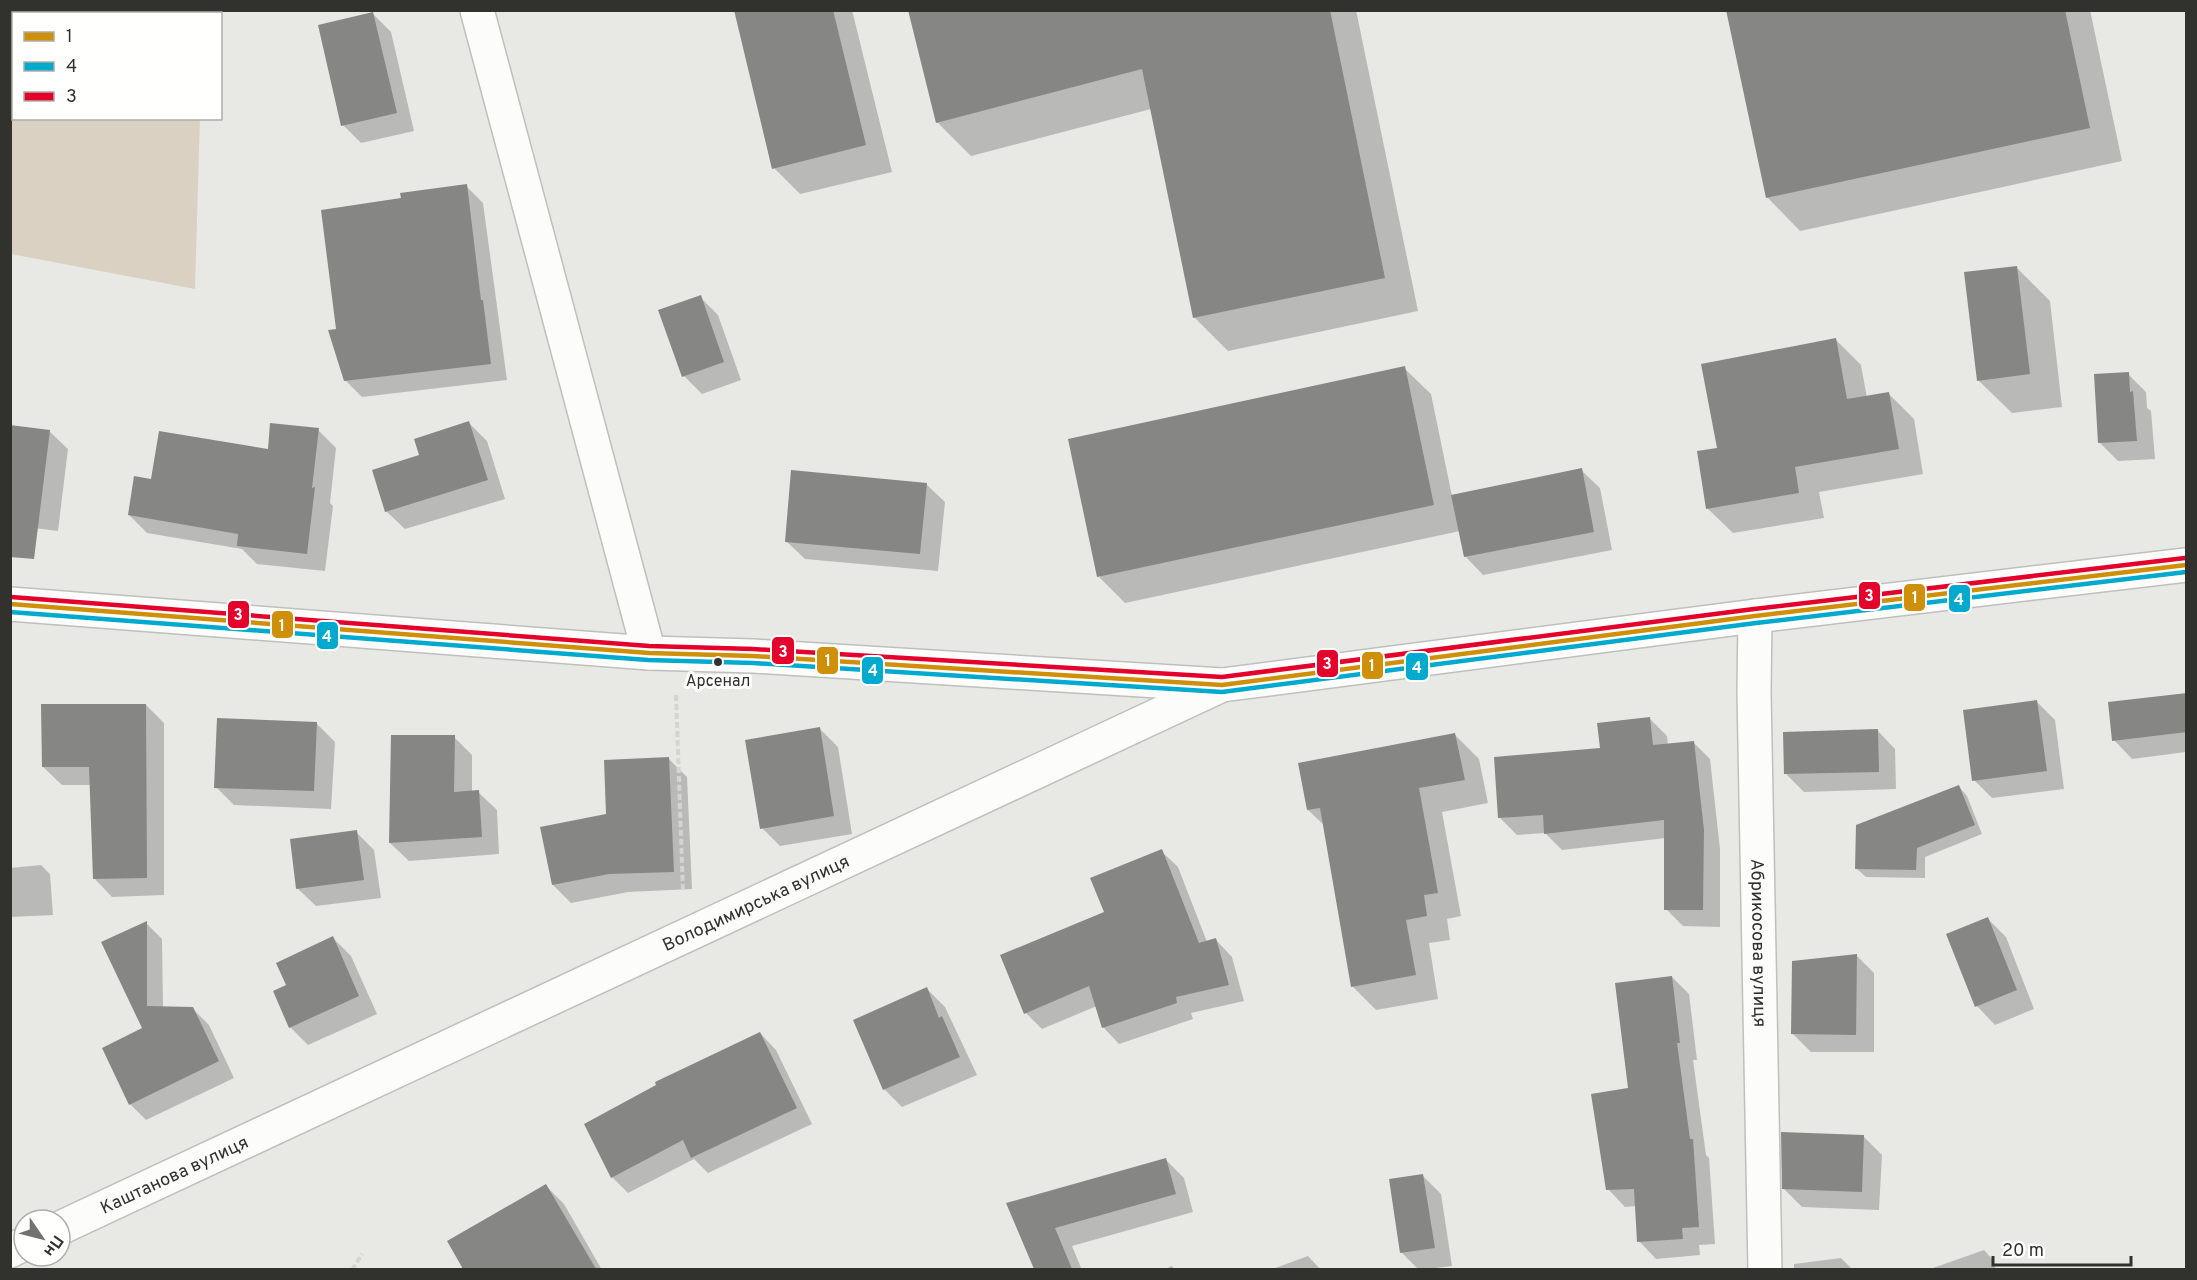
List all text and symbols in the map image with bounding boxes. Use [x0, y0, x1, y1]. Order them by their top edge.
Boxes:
legend [12, 12, 222, 120]
text: 1 [66, 26, 73, 49]
text: 4 [66, 56, 77, 79]
text: 3 [66, 86, 77, 109]
line badge: 3 [1858, 581, 1881, 610]
line badge: 1 [1903, 583, 1926, 612]
line badge: 4 [1948, 584, 1971, 613]
text: 3 [1864, 587, 1874, 607]
text: 1 [1912, 589, 1918, 609]
text: 4 [1954, 591, 1964, 611]
line badge: 3 [227, 600, 250, 629]
text: 3 [233, 606, 243, 626]
line badge: 1 [271, 610, 294, 639]
text: 1 [279, 617, 285, 637]
line badge: 4 [316, 621, 339, 650]
text: 4 [322, 628, 332, 648]
line badge: 3 [771, 636, 795, 665]
text: 3 [778, 643, 788, 663]
line badge: 1 [816, 646, 839, 675]
line badge: 3 [1316, 649, 1339, 678]
line badge: 1 [1361, 651, 1384, 680]
text: 1 [825, 652, 831, 672]
line badge: 4 [1405, 652, 1429, 681]
text: 3 [1322, 655, 1332, 675]
marker: Арсенал [712, 656, 724, 668]
line badge: 4 [861, 656, 884, 685]
text: 1 [1369, 657, 1375, 677]
text: 4 [1412, 659, 1422, 679]
text: 4 [868, 662, 878, 682]
place label: Арсенал [686, 672, 750, 692]
street label: Володимирська вулиця [659, 851, 854, 958]
street label: Абрикосова вулиця [1744, 858, 1770, 1027]
street label: Каштанова вулиця [97, 1132, 253, 1220]
north arrow [12, 1208, 72, 1268]
scale bar [1993, 1229, 2131, 1267]
text: Пн [38, 1231, 67, 1260]
text: 20 m [2002, 1240, 2044, 1263]

